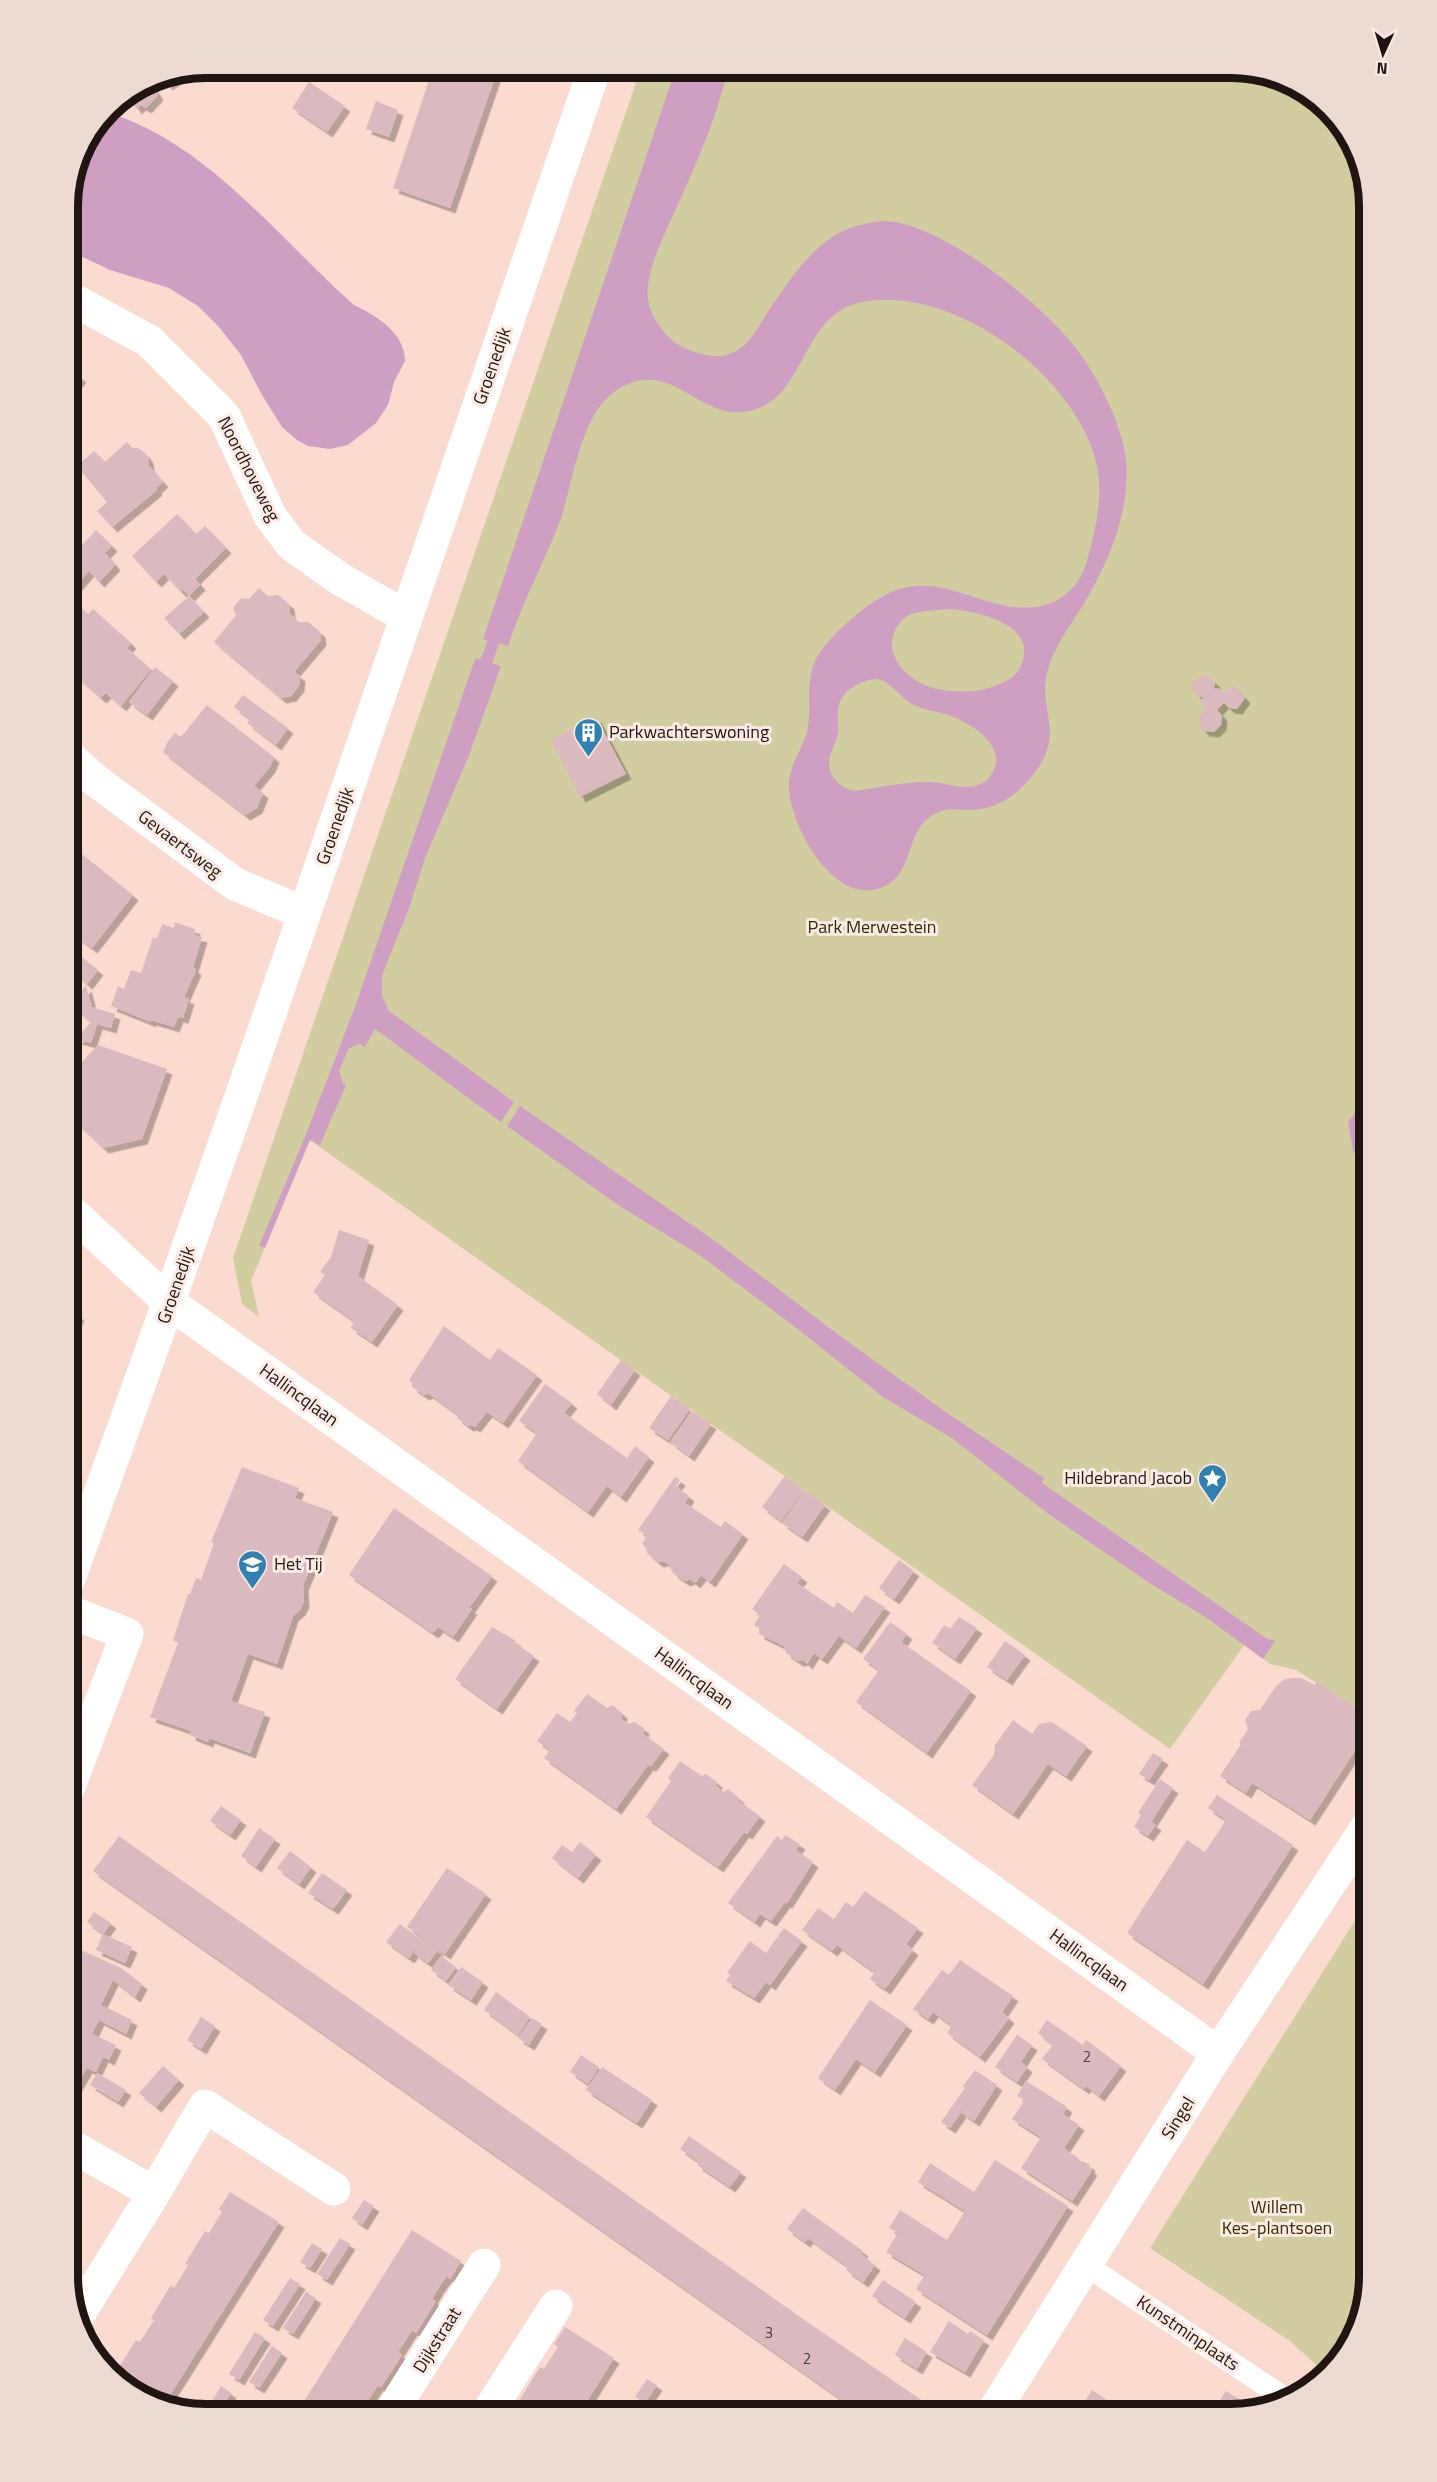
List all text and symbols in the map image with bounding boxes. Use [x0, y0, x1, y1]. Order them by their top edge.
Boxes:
north arrow [1353, 24, 1413, 84]
text: N [1376, 57, 1388, 81]
street label: Groenedijk [466, 323, 518, 408]
street label: Noordhoveweg [211, 411, 288, 526]
building icon: Parkwachterswoning [572, 716, 604, 758]
place label: Parkwachterswoning [609, 718, 769, 745]
street label: Groenedijk [309, 783, 361, 868]
street label: Gevaertsweg [132, 803, 228, 884]
park label: Park Merwestein [808, 913, 936, 940]
street label: Groenedijk [150, 1242, 202, 1327]
street label: Hallincqlaan [254, 1357, 345, 1433]
place icon: Hildebrand Jacob [1197, 1462, 1229, 1504]
place label: Hildebrand Jacob [1064, 1464, 1192, 1491]
school or university icon: Het Tij [237, 1548, 269, 1590]
place label: Het Tij [274, 1550, 323, 1577]
street label: Hallincqlaan [649, 1640, 740, 1716]
street label: Hallincqlaan [1044, 1922, 1135, 1998]
house number: 2 [1083, 2045, 1091, 2068]
street label: Singel [1154, 2091, 1201, 2144]
park label: Willem Kes-plantsoen [1222, 2193, 1332, 2241]
street label: Kunstminplaats [1131, 2288, 1245, 2377]
street label: Dijkstraat [406, 2301, 468, 2378]
house number: 3 [765, 2321, 773, 2344]
house number: 2 [803, 2347, 811, 2370]

